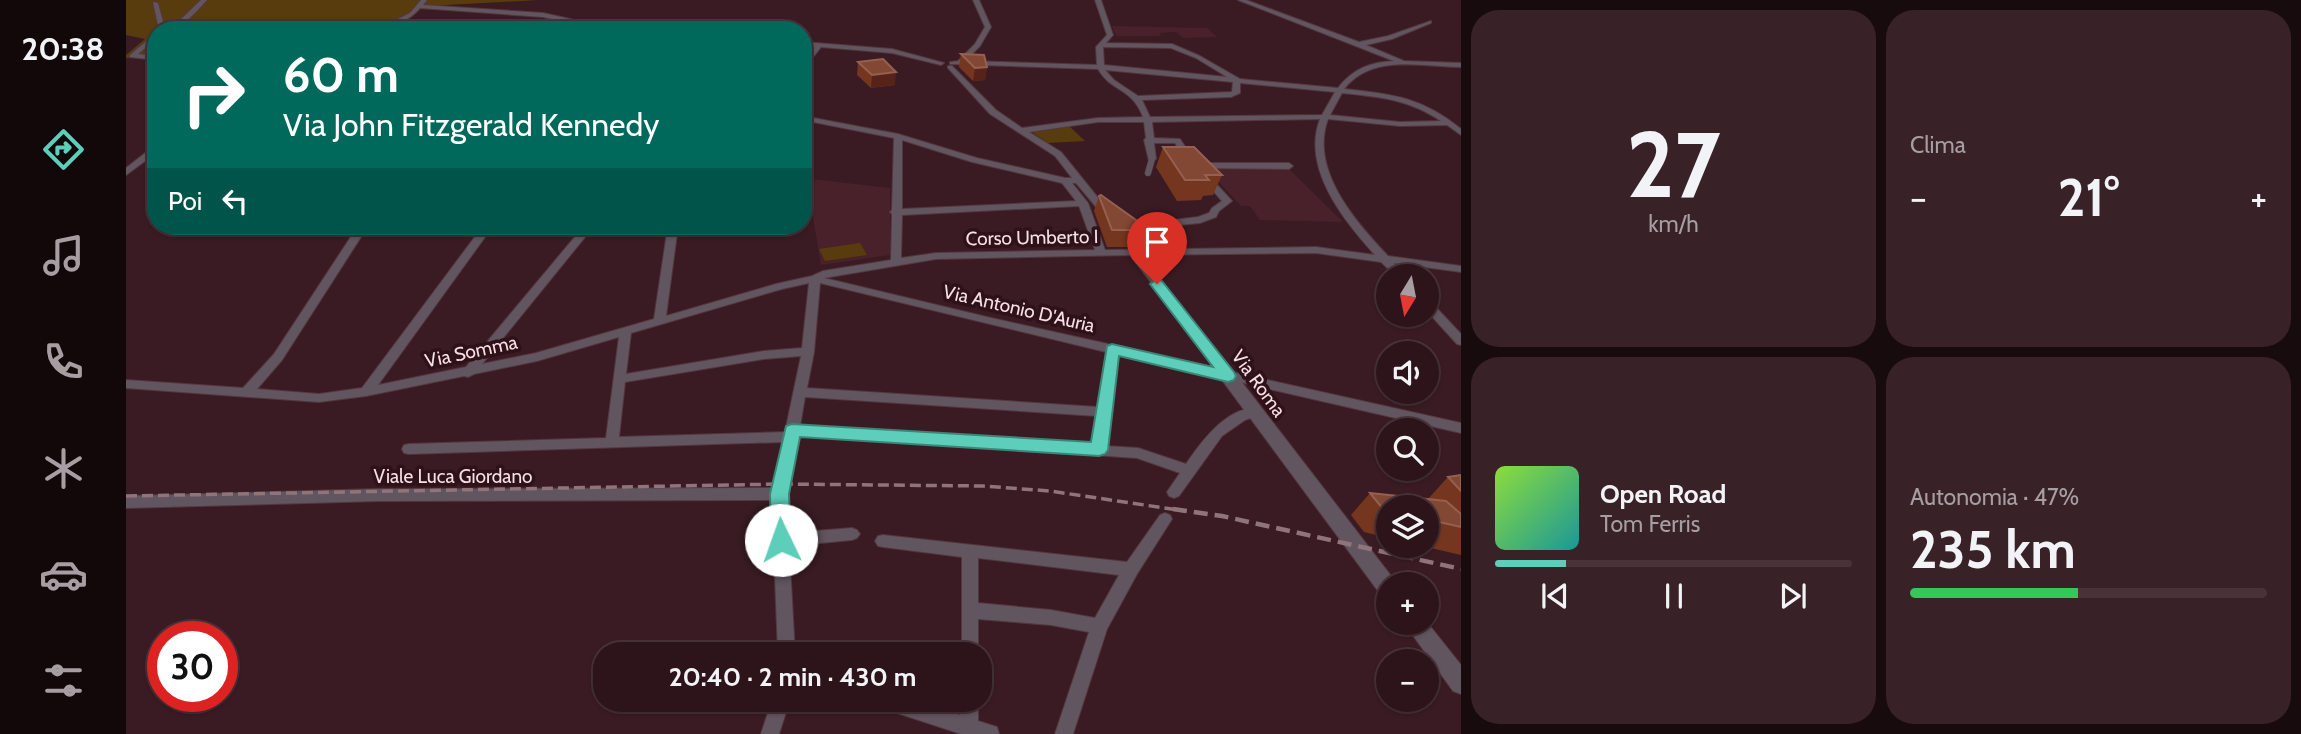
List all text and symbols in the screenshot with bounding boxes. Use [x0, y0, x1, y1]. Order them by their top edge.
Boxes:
text: 20:38 [21, 29, 105, 68]
text: 60 m [283, 45, 399, 104]
icon: right [168, 49, 259, 140]
text: Via John Fitzgerald Kennedy [283, 105, 659, 144]
text: 27 [1626, 109, 1721, 220]
icon: directions [39, 125, 88, 174]
text: Clima [1910, 131, 1966, 159]
text: 21° [2058, 166, 2119, 229]
text: − [1910, 174, 1927, 221]
text: + [2250, 174, 2267, 221]
icon: left [216, 182, 254, 220]
text: Poi [168, 185, 202, 217]
text: km/h [1648, 210, 1699, 238]
pin [1127, 212, 1187, 284]
icon: arrive [1138, 223, 1176, 261]
street label: Corso Umberto I [965, 225, 1099, 250]
icon: music [39, 231, 88, 280]
north arrow [1376, 264, 1438, 327]
map controls [1376, 264, 1439, 712]
street label: Via Antonio D'Auria [941, 280, 1097, 337]
street label: Via Somma [423, 330, 519, 372]
icon: phone [39, 337, 88, 386]
button: sound [1376, 341, 1439, 404]
street label: Via Roma [1227, 345, 1291, 421]
button: search [1376, 418, 1439, 481]
icon: climate [39, 444, 88, 493]
street label: Viale Luca Giordano [374, 465, 532, 488]
text: Open Road [1600, 478, 1726, 510]
text: Autonomia · 47% [1910, 483, 2079, 511]
button: layers [1376, 495, 1439, 558]
position arrow [744, 503, 818, 577]
text: Tom Ferris [1600, 510, 1700, 538]
text: 235 km [1910, 518, 2076, 581]
icon: car [39, 550, 88, 599]
button: + [1376, 572, 1439, 635]
icon: previous [1536, 577, 1574, 615]
icon: pause [1655, 577, 1693, 615]
icon: next [1774, 577, 1812, 615]
speed limit sign: 30 [147, 621, 238, 712]
button: − [1376, 649, 1439, 712]
icon: filters [39, 656, 88, 705]
text: 20:40 · 2 min · 430 m [669, 661, 916, 693]

